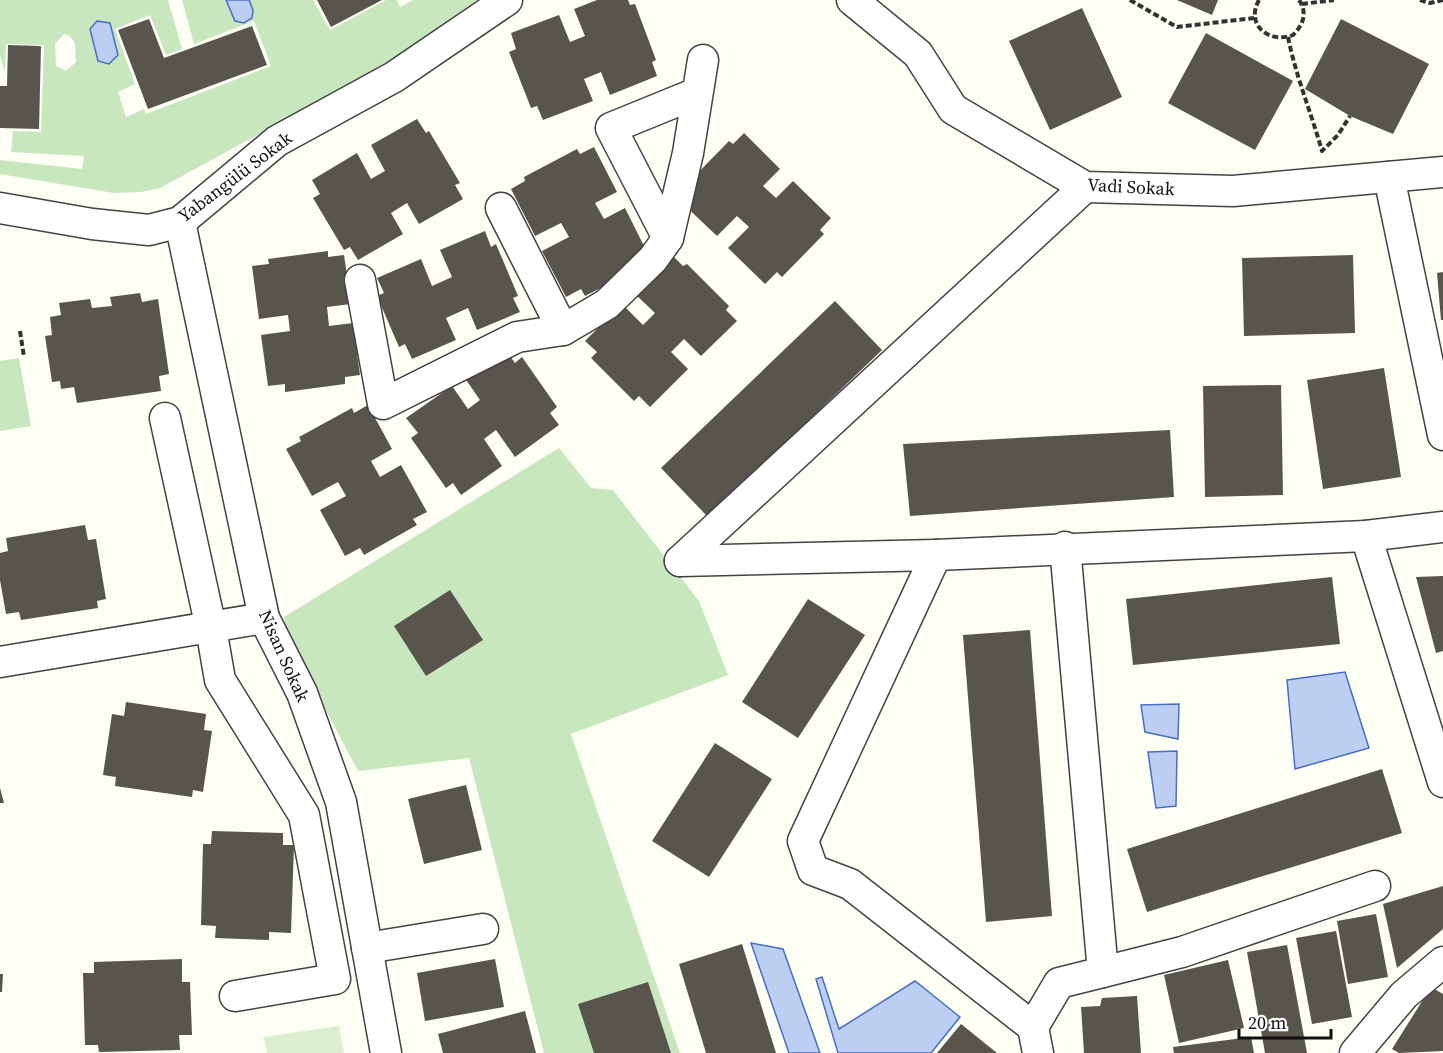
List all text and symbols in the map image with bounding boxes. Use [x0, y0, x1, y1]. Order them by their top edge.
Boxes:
street label: Yabangülü Sokak [172, 125, 297, 228]
street label: Vadi Sokak [1087, 172, 1175, 201]
street label: Nisan Sokak [253, 606, 316, 706]
scale bar [1239, 1002, 1330, 1040]
text: 20 m [1248, 1010, 1286, 1035]

